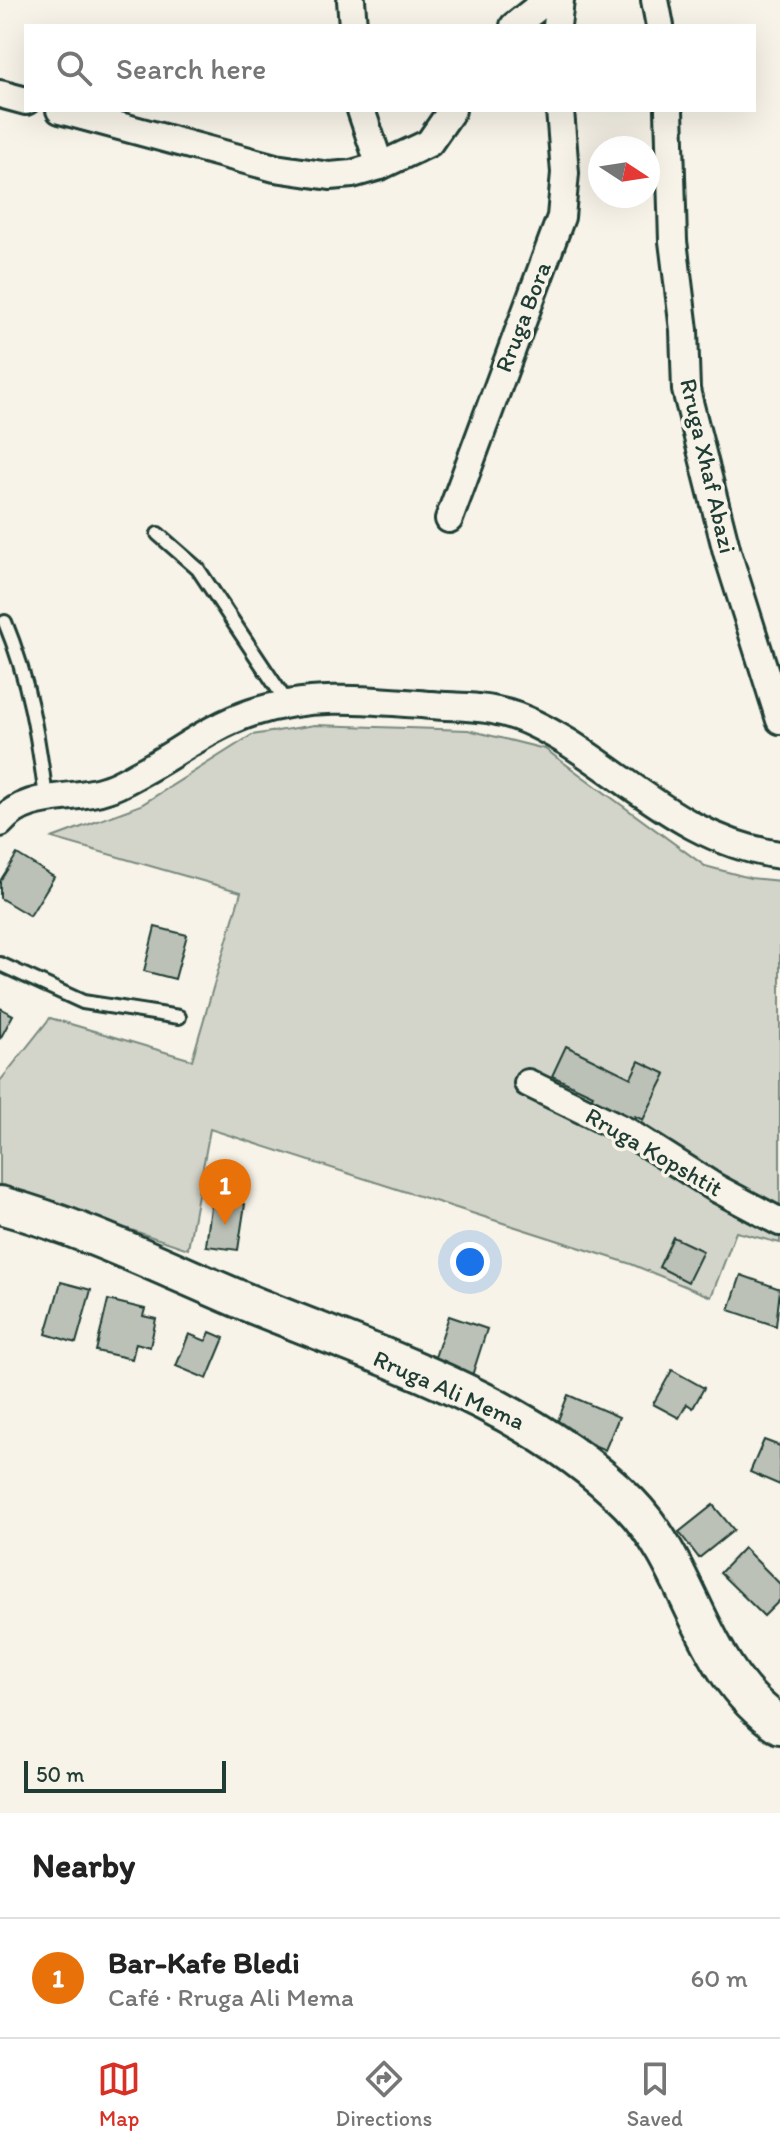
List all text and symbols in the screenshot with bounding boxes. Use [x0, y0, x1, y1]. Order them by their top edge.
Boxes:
search box [24, 24, 756, 112]
icon: search [52, 46, 96, 90]
text: Search here [116, 50, 266, 87]
north arrow [588, 136, 660, 208]
street label: Rruga Bora [488, 257, 557, 376]
street label: Rruga Xhaf Abazi [674, 376, 743, 556]
street label: Rruga Kopshtit [580, 1101, 728, 1203]
pin: 1 [199, 1159, 251, 1225]
your location [450, 1242, 490, 1282]
street label: Rruga Ali Mema [369, 1343, 530, 1436]
scale bar [24, 1757, 226, 1793]
text: 50 m [36, 1761, 85, 1788]
text: Nearby [32, 1845, 135, 1886]
text: Bar-Kafe Bledi [108, 1944, 300, 1981]
text: 1 [52, 1962, 64, 1994]
text: 60 m [691, 1962, 748, 1994]
text: Café · Rruga Ali Mema [108, 1981, 354, 2013]
tab: Map [97, 2057, 141, 2132]
tab: Directions [336, 2057, 432, 2132]
tab: Saved [627, 2057, 683, 2132]

